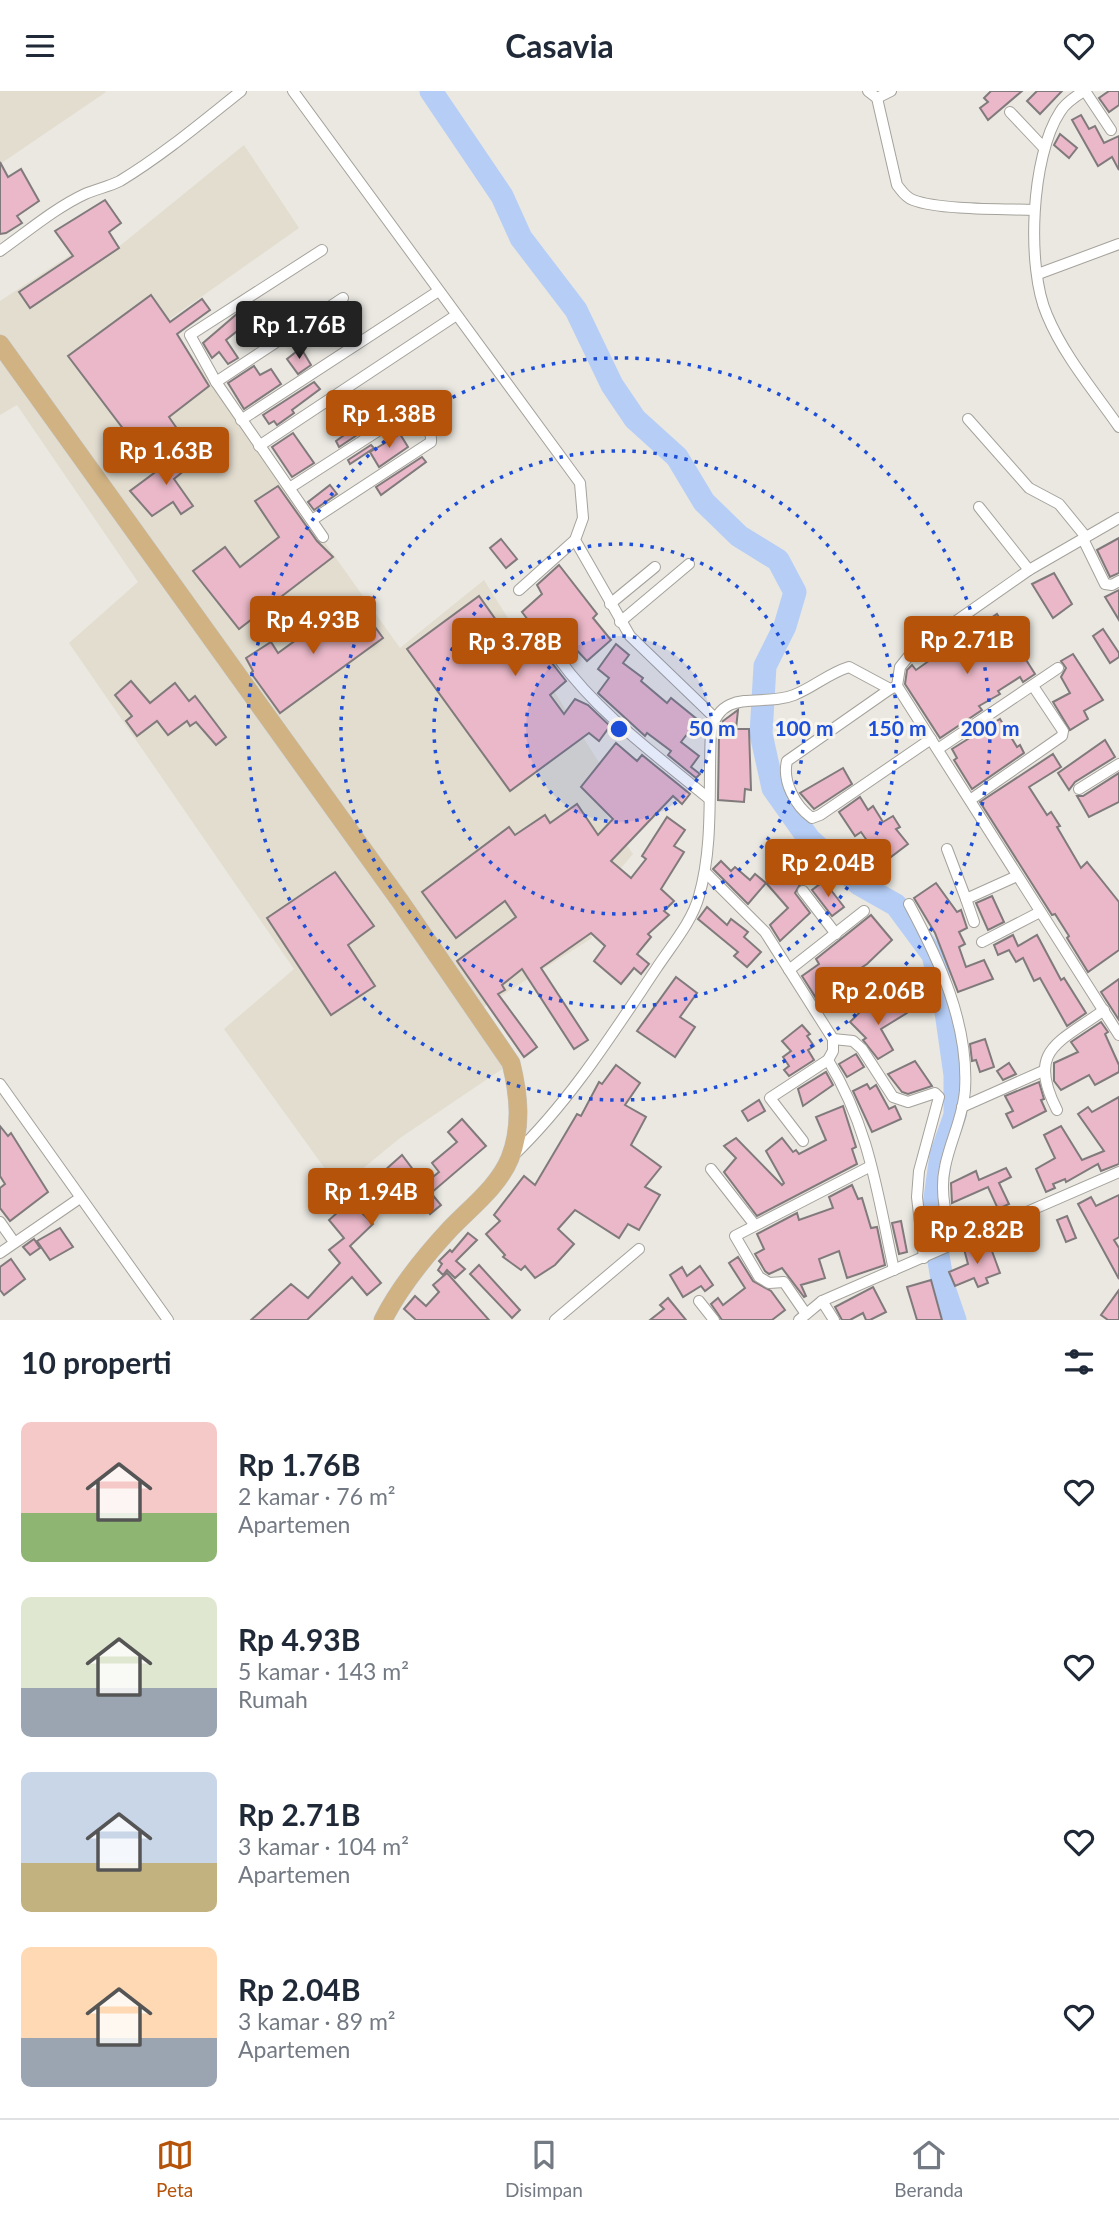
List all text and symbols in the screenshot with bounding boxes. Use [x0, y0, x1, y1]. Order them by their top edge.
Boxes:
text: Casavia [505, 26, 614, 65]
icon: menu [21, 27, 59, 65]
icon: heart [1060, 27, 1098, 65]
pin: Rp 1.76B [227, 301, 371, 361]
text: Rp 1.76B [252, 310, 346, 338]
pin: Rp 1.38B [317, 391, 461, 450]
text: Rp 1.38B [342, 399, 436, 427]
pin: Rp 1.63B [94, 427, 238, 487]
text: Rp 1.63B [119, 436, 213, 464]
pin: Rp 4.93B [241, 596, 385, 656]
text: Rp 4.93B [266, 605, 360, 633]
pin: Rp 2.71B [895, 617, 1039, 676]
pin: Rp 3.78B [443, 619, 587, 678]
text: Rp 2.71B [920, 625, 1014, 653]
text: Rp 3.78B [468, 627, 562, 655]
text: 50 m [688, 715, 736, 740]
text: 100 m [774, 715, 834, 740]
text: 150 m [867, 715, 927, 740]
text: 200 m [960, 715, 1020, 740]
centre of rings [607, 717, 631, 741]
pin: Rp 2.04B [756, 839, 900, 899]
text: Rp 2.04B [781, 848, 875, 876]
pin: Rp 2.06B [806, 967, 950, 1027]
text: Rp 2.06B [831, 976, 925, 1004]
pin: Rp 1.94B [299, 1169, 443, 1228]
text: Rp 1.94B [324, 1177, 418, 1205]
pin: Rp 2.82B [905, 1207, 1049, 1266]
text: Rp 2.82B [930, 1215, 1024, 1243]
icon: filters [1060, 1343, 1098, 1381]
text: 10 properti [21, 1344, 172, 1380]
text: Rp 1.76B [238, 1446, 361, 1482]
icon: home [77, 1450, 161, 1534]
icon: heart [1060, 1473, 1098, 1511]
text: 2 kamar · 76 m² [238, 1482, 396, 1510]
text: Apartemen [238, 1510, 350, 1538]
text: Rp 4.93B [238, 1621, 361, 1657]
icon: home [77, 1625, 161, 1709]
icon: heart [1060, 1648, 1098, 1686]
text: 5 kamar · 143 m² [238, 1657, 409, 1685]
text: Rumah [238, 1685, 308, 1713]
text: Rp 2.71B [238, 1796, 361, 1832]
icon: home [77, 1800, 161, 1884]
icon: heart [1060, 1823, 1098, 1861]
text: 3 kamar · 104 m² [238, 1832, 409, 1860]
text: Apartemen [238, 1860, 350, 1888]
text: Rp 2.04B [238, 1971, 361, 2007]
icon: home [77, 1975, 161, 2059]
icon: heart [1060, 1998, 1098, 2036]
text: 3 kamar · 89 m² [238, 2007, 396, 2035]
text: Apartemen [238, 2035, 350, 2063]
tab: Peta [156, 2136, 194, 2201]
tab: Disimpan [505, 2136, 583, 2201]
tab: Beranda [894, 2136, 963, 2201]

